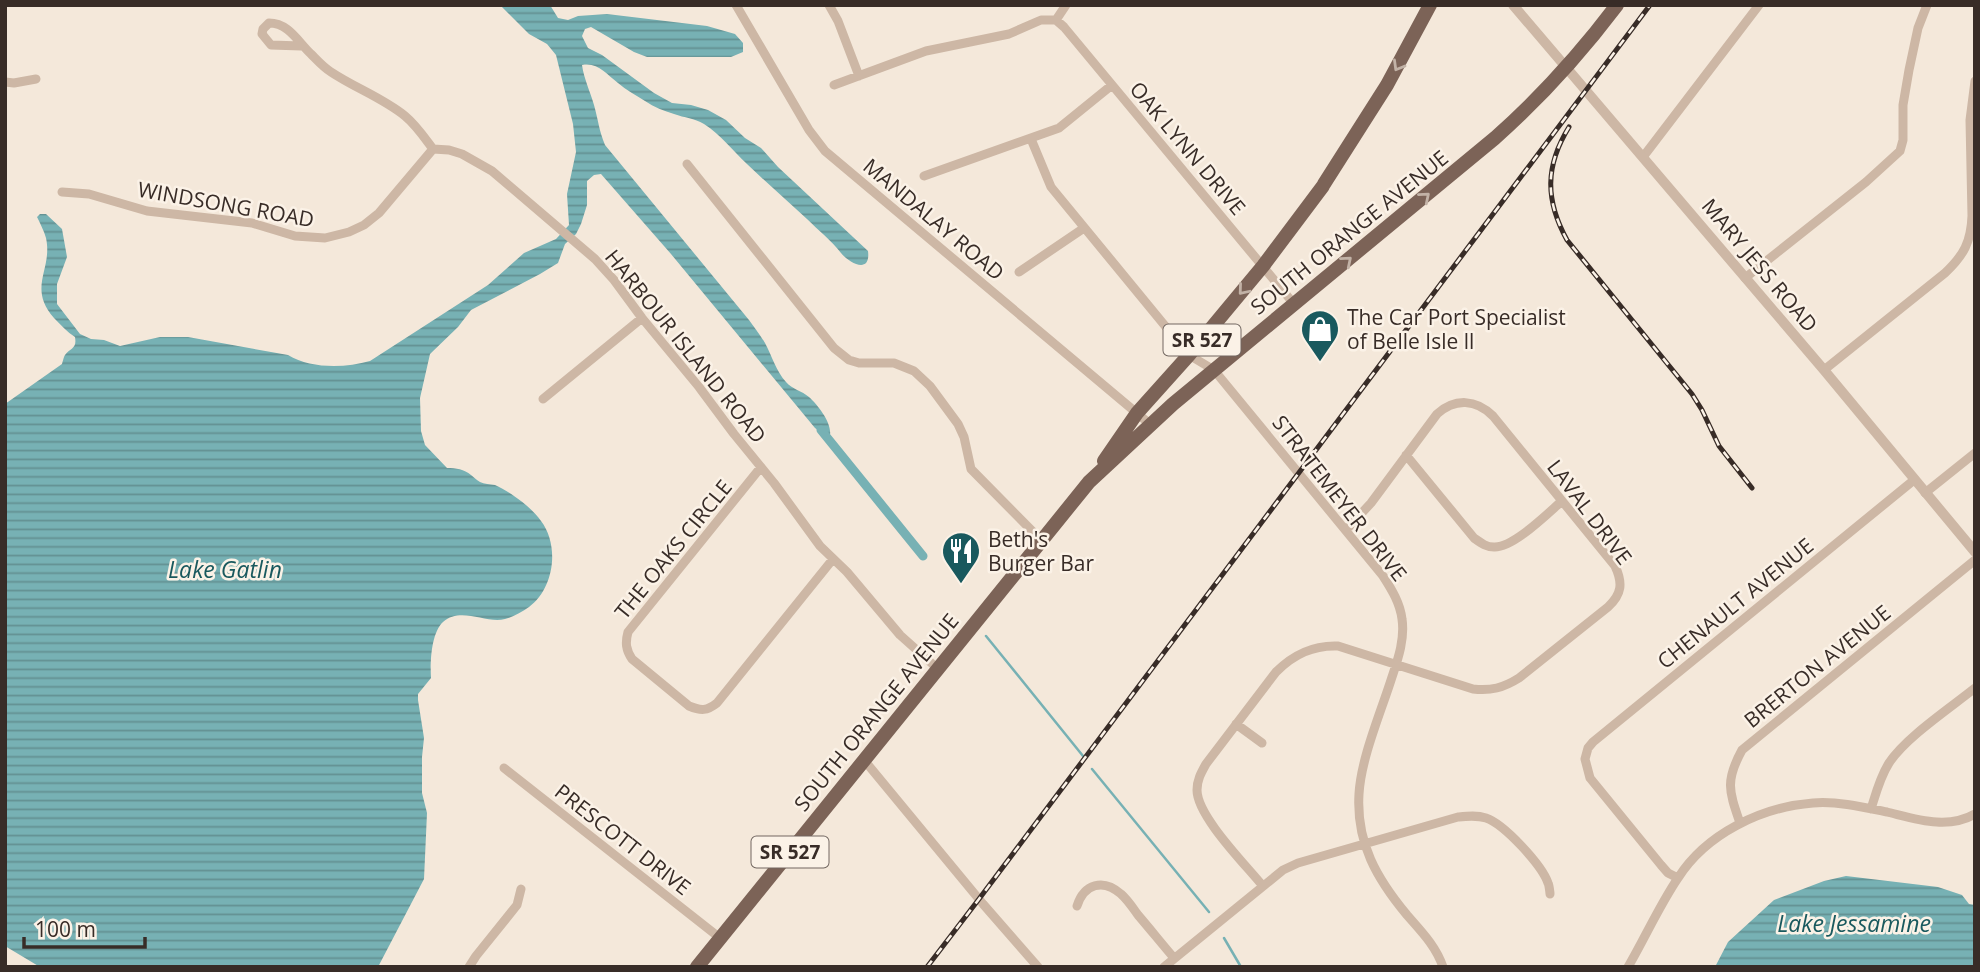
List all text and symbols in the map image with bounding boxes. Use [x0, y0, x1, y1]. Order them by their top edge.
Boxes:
one-way arrow [1393, 58, 1406, 71]
street label: OAK LYNN DRIVE [1124, 75, 1252, 221]
street label: SOUTH ORANGE AVENUE [1244, 143, 1454, 321]
street label: MANDALAY ROAD [858, 152, 1010, 286]
street label: WINDSONG ROAD [136, 175, 316, 233]
one-way arrow [1418, 192, 1430, 205]
street label: MARY JESS ROAD [1696, 192, 1824, 338]
street label: HARBOUR ISLAND ROAD [599, 243, 773, 449]
one-way arrow [1338, 257, 1351, 269]
one-way arrow [1238, 282, 1251, 295]
place label: The Car Port Specialist of Belle Isle ll [1347, 303, 1566, 355]
shop icon: The Car Port Specialist of Belle Isle ll [1299, 308, 1341, 363]
road number: SR 527 [1164, 324, 1240, 356]
street label: STRATEMEYER DRIVE [1266, 409, 1414, 587]
street label: LAVAL DRIVE [1541, 454, 1639, 570]
street label: THE OAKS CIRCLE [608, 474, 738, 624]
place label: Beth's Burger Bar [988, 525, 1094, 577]
restaurant icon: Beth's Burger Bar [940, 530, 982, 585]
street label: CHENAULT AVENUE [1651, 531, 1819, 675]
water label: Lake Gatlin [168, 553, 282, 585]
street label: BRERTON AVENUE [1738, 598, 1896, 734]
street label: SOUTH ORANGE AVENUE [787, 607, 965, 817]
street label: PRESCOTT DRIVE [549, 777, 697, 901]
road number: SR 527 [752, 836, 828, 867]
scale bar [24, 906, 145, 950]
water label: Lake Jessamine [1777, 907, 1931, 939]
text: 100 m [35, 915, 96, 943]

